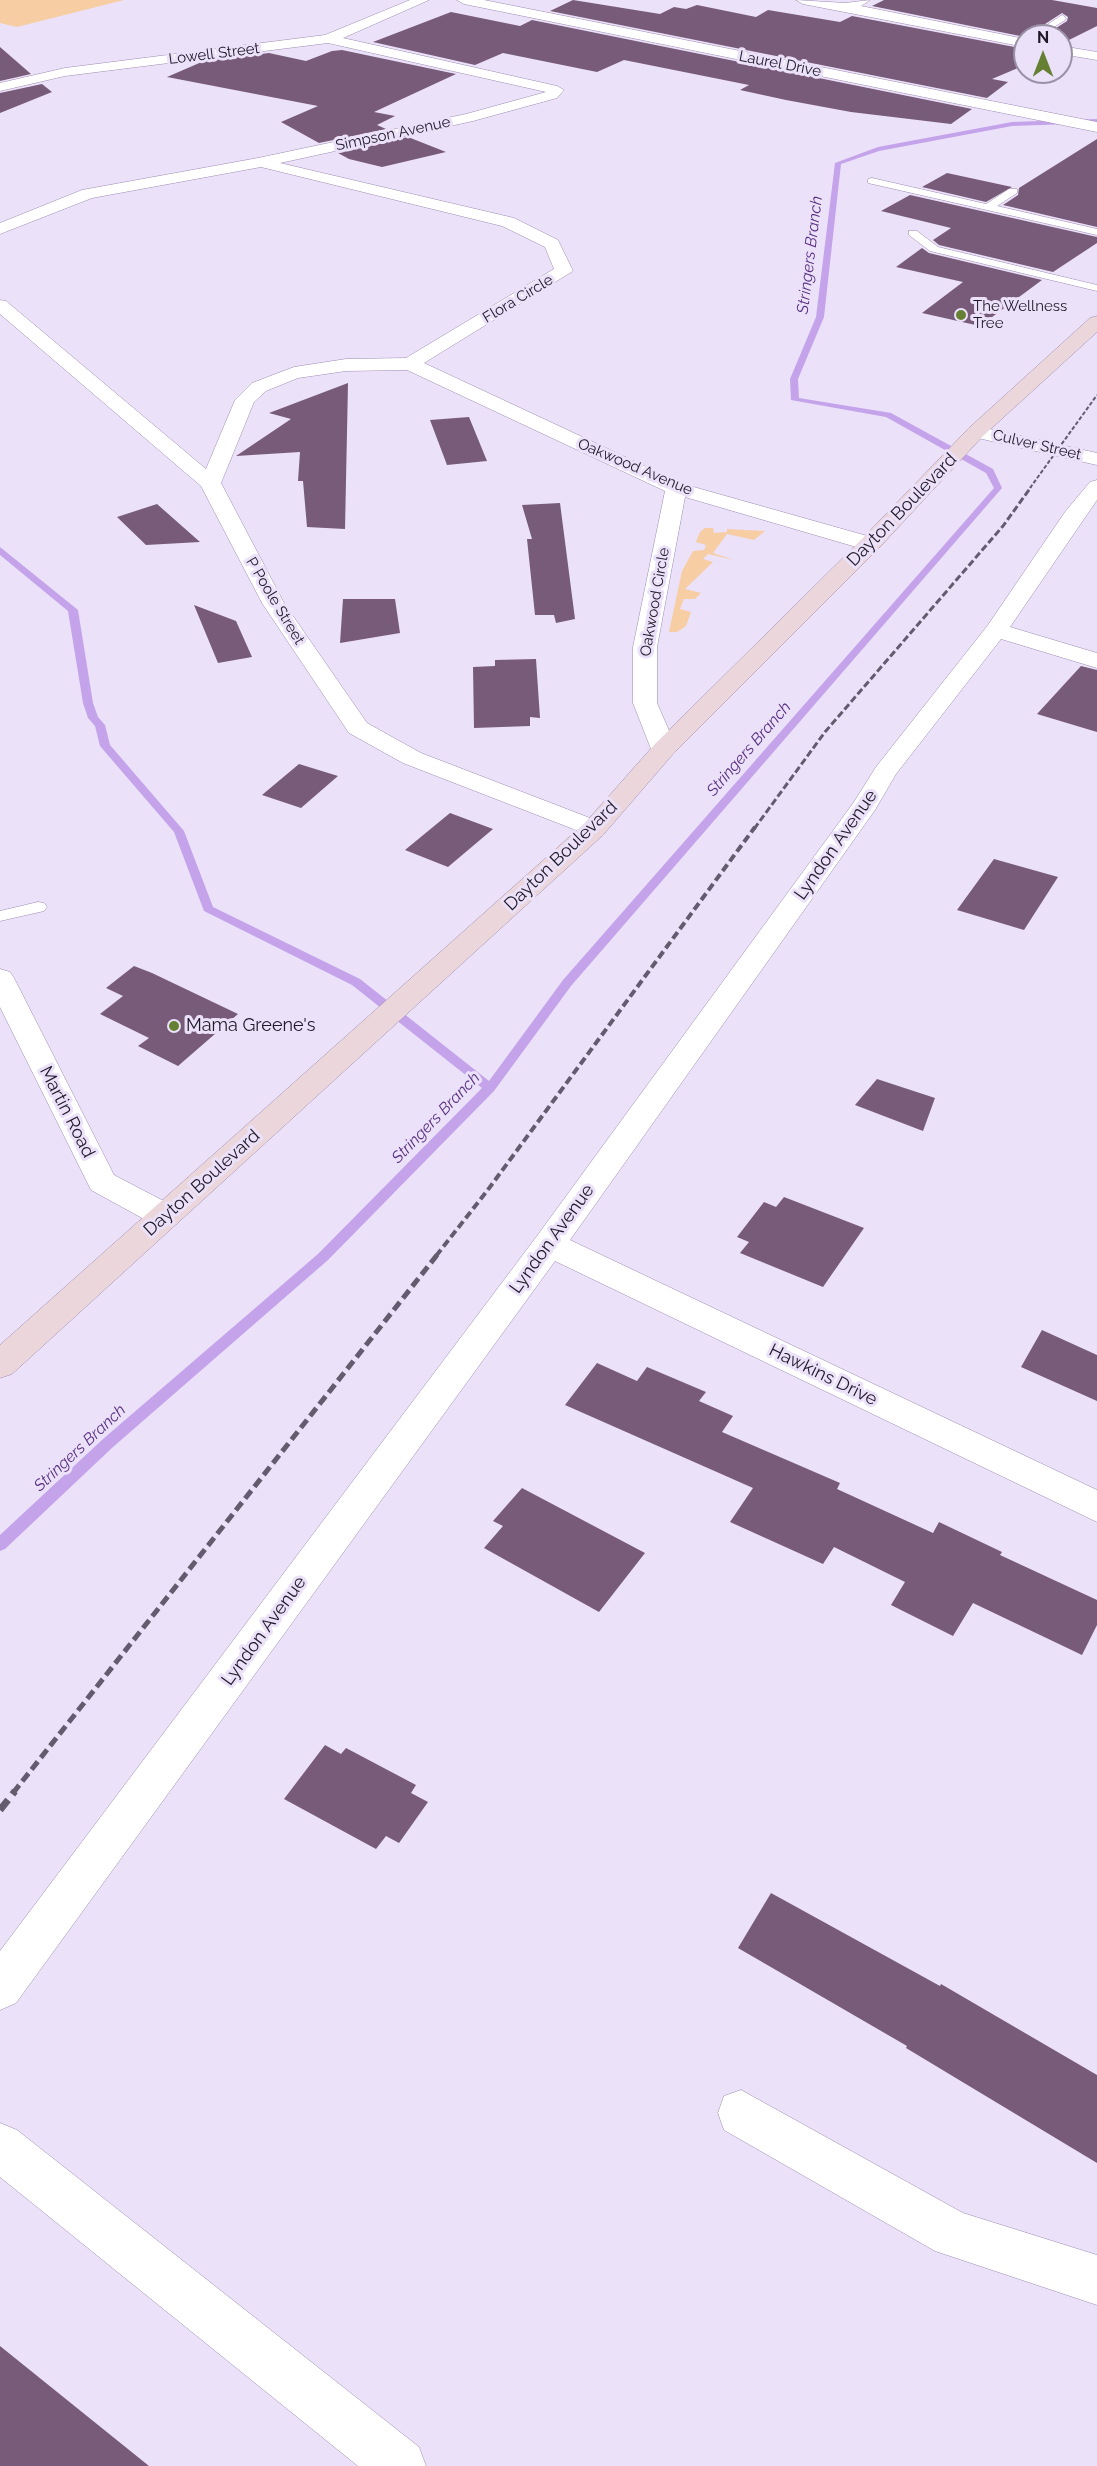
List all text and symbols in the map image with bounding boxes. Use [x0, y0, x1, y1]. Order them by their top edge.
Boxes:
north arrow [1013, 24, 1073, 84]
text: N [1037, 28, 1049, 47]
street label: Lowell Street [167, 39, 261, 69]
street label: Laurel Drive [737, 47, 823, 81]
street label: Simpson Avenue [334, 113, 452, 155]
water label: Stringers Branch [793, 195, 827, 315]
street label: Flora Circle [480, 271, 556, 327]
place label: The Wellness Tree [973, 297, 1067, 332]
marker: The Wellness Tree [954, 308, 968, 322]
street label: Culver Street [991, 426, 1083, 464]
street label: Oakwood Avenue [575, 435, 695, 499]
street label: Dayton Boulevard [843, 449, 961, 571]
street label: Oakwood Circle [637, 546, 673, 658]
street label: P Poole Street [242, 554, 308, 648]
water label: Stringers Branch [703, 698, 795, 800]
street label: Lyndon Avenue [790, 786, 882, 904]
street label: Dayton Boulevard [500, 797, 622, 915]
place label: Mama Greene's [186, 1015, 315, 1037]
marker: Mama Greene's [167, 1019, 181, 1033]
street label: Martin Road [35, 1063, 99, 1161]
water label: Stringers Branch [388, 1069, 484, 1167]
street label: Dayton Boulevard [139, 1125, 265, 1241]
street label: Lyndon Avenue [505, 1180, 599, 1298]
street label: Hawkins Drive [765, 1340, 881, 1410]
water label: Stringers Branch [30, 1401, 130, 1495]
street label: Lyndon Avenue [217, 1572, 311, 1690]

